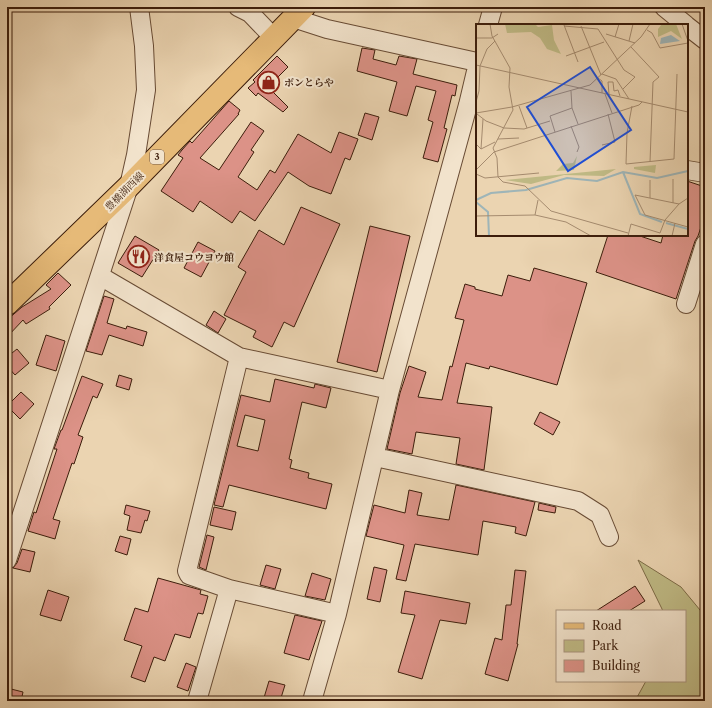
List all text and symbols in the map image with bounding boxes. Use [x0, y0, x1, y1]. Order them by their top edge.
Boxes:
inset map [476, 24, 688, 236]
shop icon: ボンとらや [255, 69, 281, 95]
place label: ボンとらや [284, 76, 334, 89]
road number: 3 [150, 150, 164, 164]
street label: 豊橋湖西線 [102, 169, 147, 214]
restaurant icon: 洋食屋コウヨウ館 [125, 244, 151, 270]
place label: 洋食屋コウヨウ館 [154, 251, 234, 264]
legend [556, 610, 686, 682]
text: Road [592, 618, 622, 633]
text: Park [592, 638, 619, 653]
text: Building [592, 658, 640, 673]

